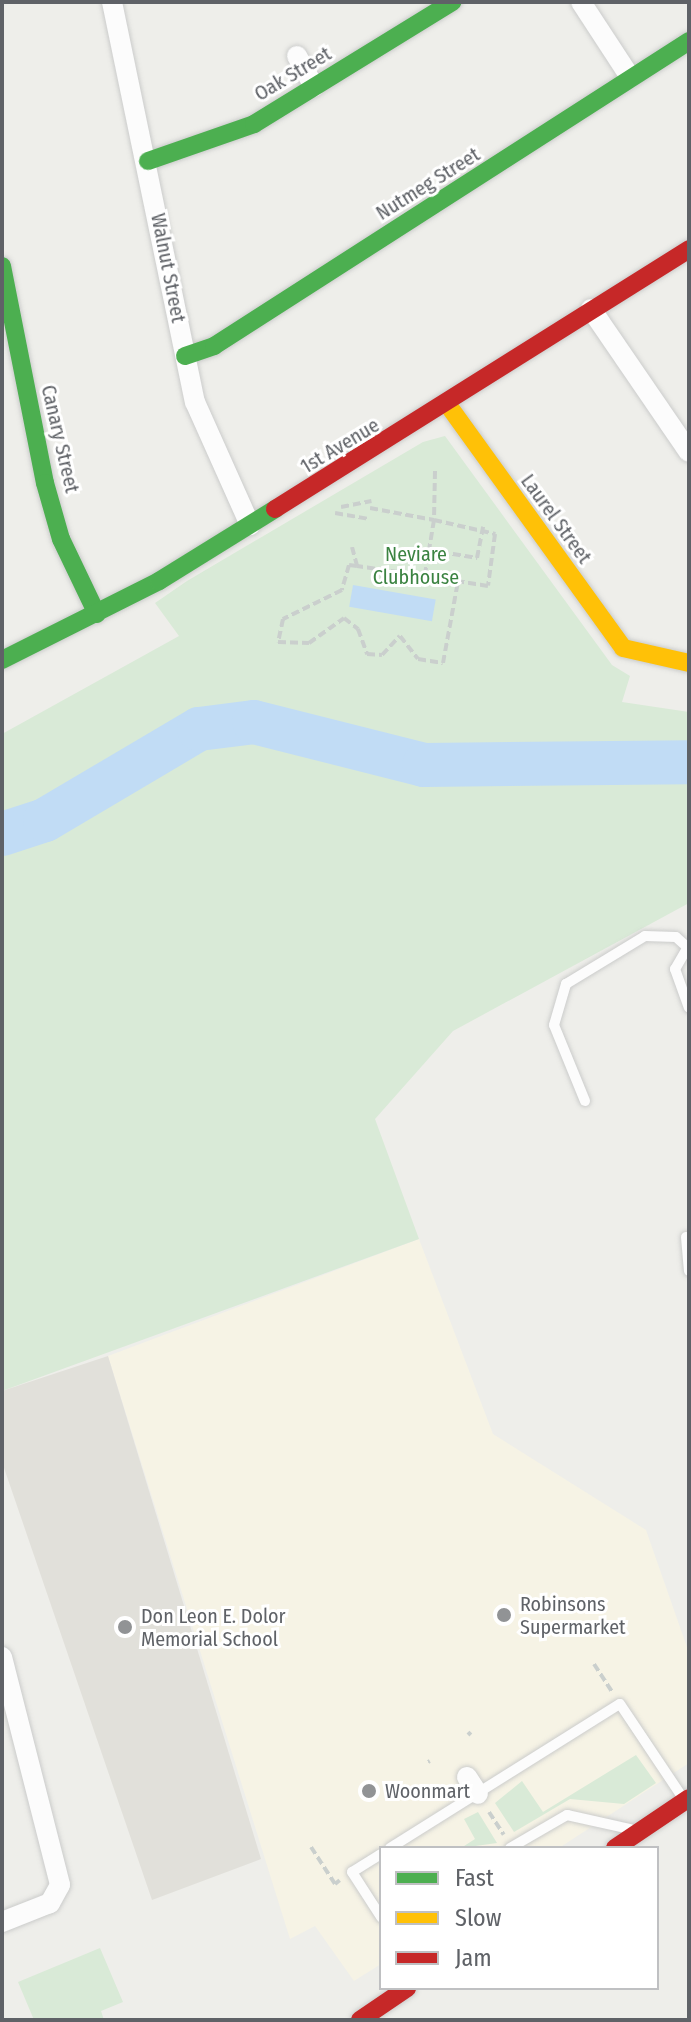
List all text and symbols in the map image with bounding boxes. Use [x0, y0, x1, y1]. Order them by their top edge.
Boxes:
street label: Oak Street [250, 42, 336, 106]
street label: Nutmeg Street [372, 143, 484, 225]
street label: Walnut Street [146, 211, 190, 325]
street label: Canary Street [36, 383, 84, 495]
street label: 1st Avenue [296, 413, 384, 479]
street label: Laurel Street [516, 470, 596, 568]
park label: Neviare Clubhouse [373, 542, 459, 589]
place label: Robinsons Supermarket [520, 1592, 626, 1639]
place label: Don Leon E. Dolor Memorial School [141, 1604, 286, 1651]
marker: Robinsons Supermarket [495, 1606, 513, 1624]
marker: Don Leon E. Dolor Memorial School [116, 1618, 134, 1636]
place label: Woonmart [385, 1779, 470, 1803]
marker: Woonmart [360, 1782, 378, 1800]
legend [379, 1846, 659, 1990]
text: Fast [455, 1864, 494, 1892]
text: Slow [455, 1904, 501, 1932]
text: Jam [455, 1944, 492, 1972]

